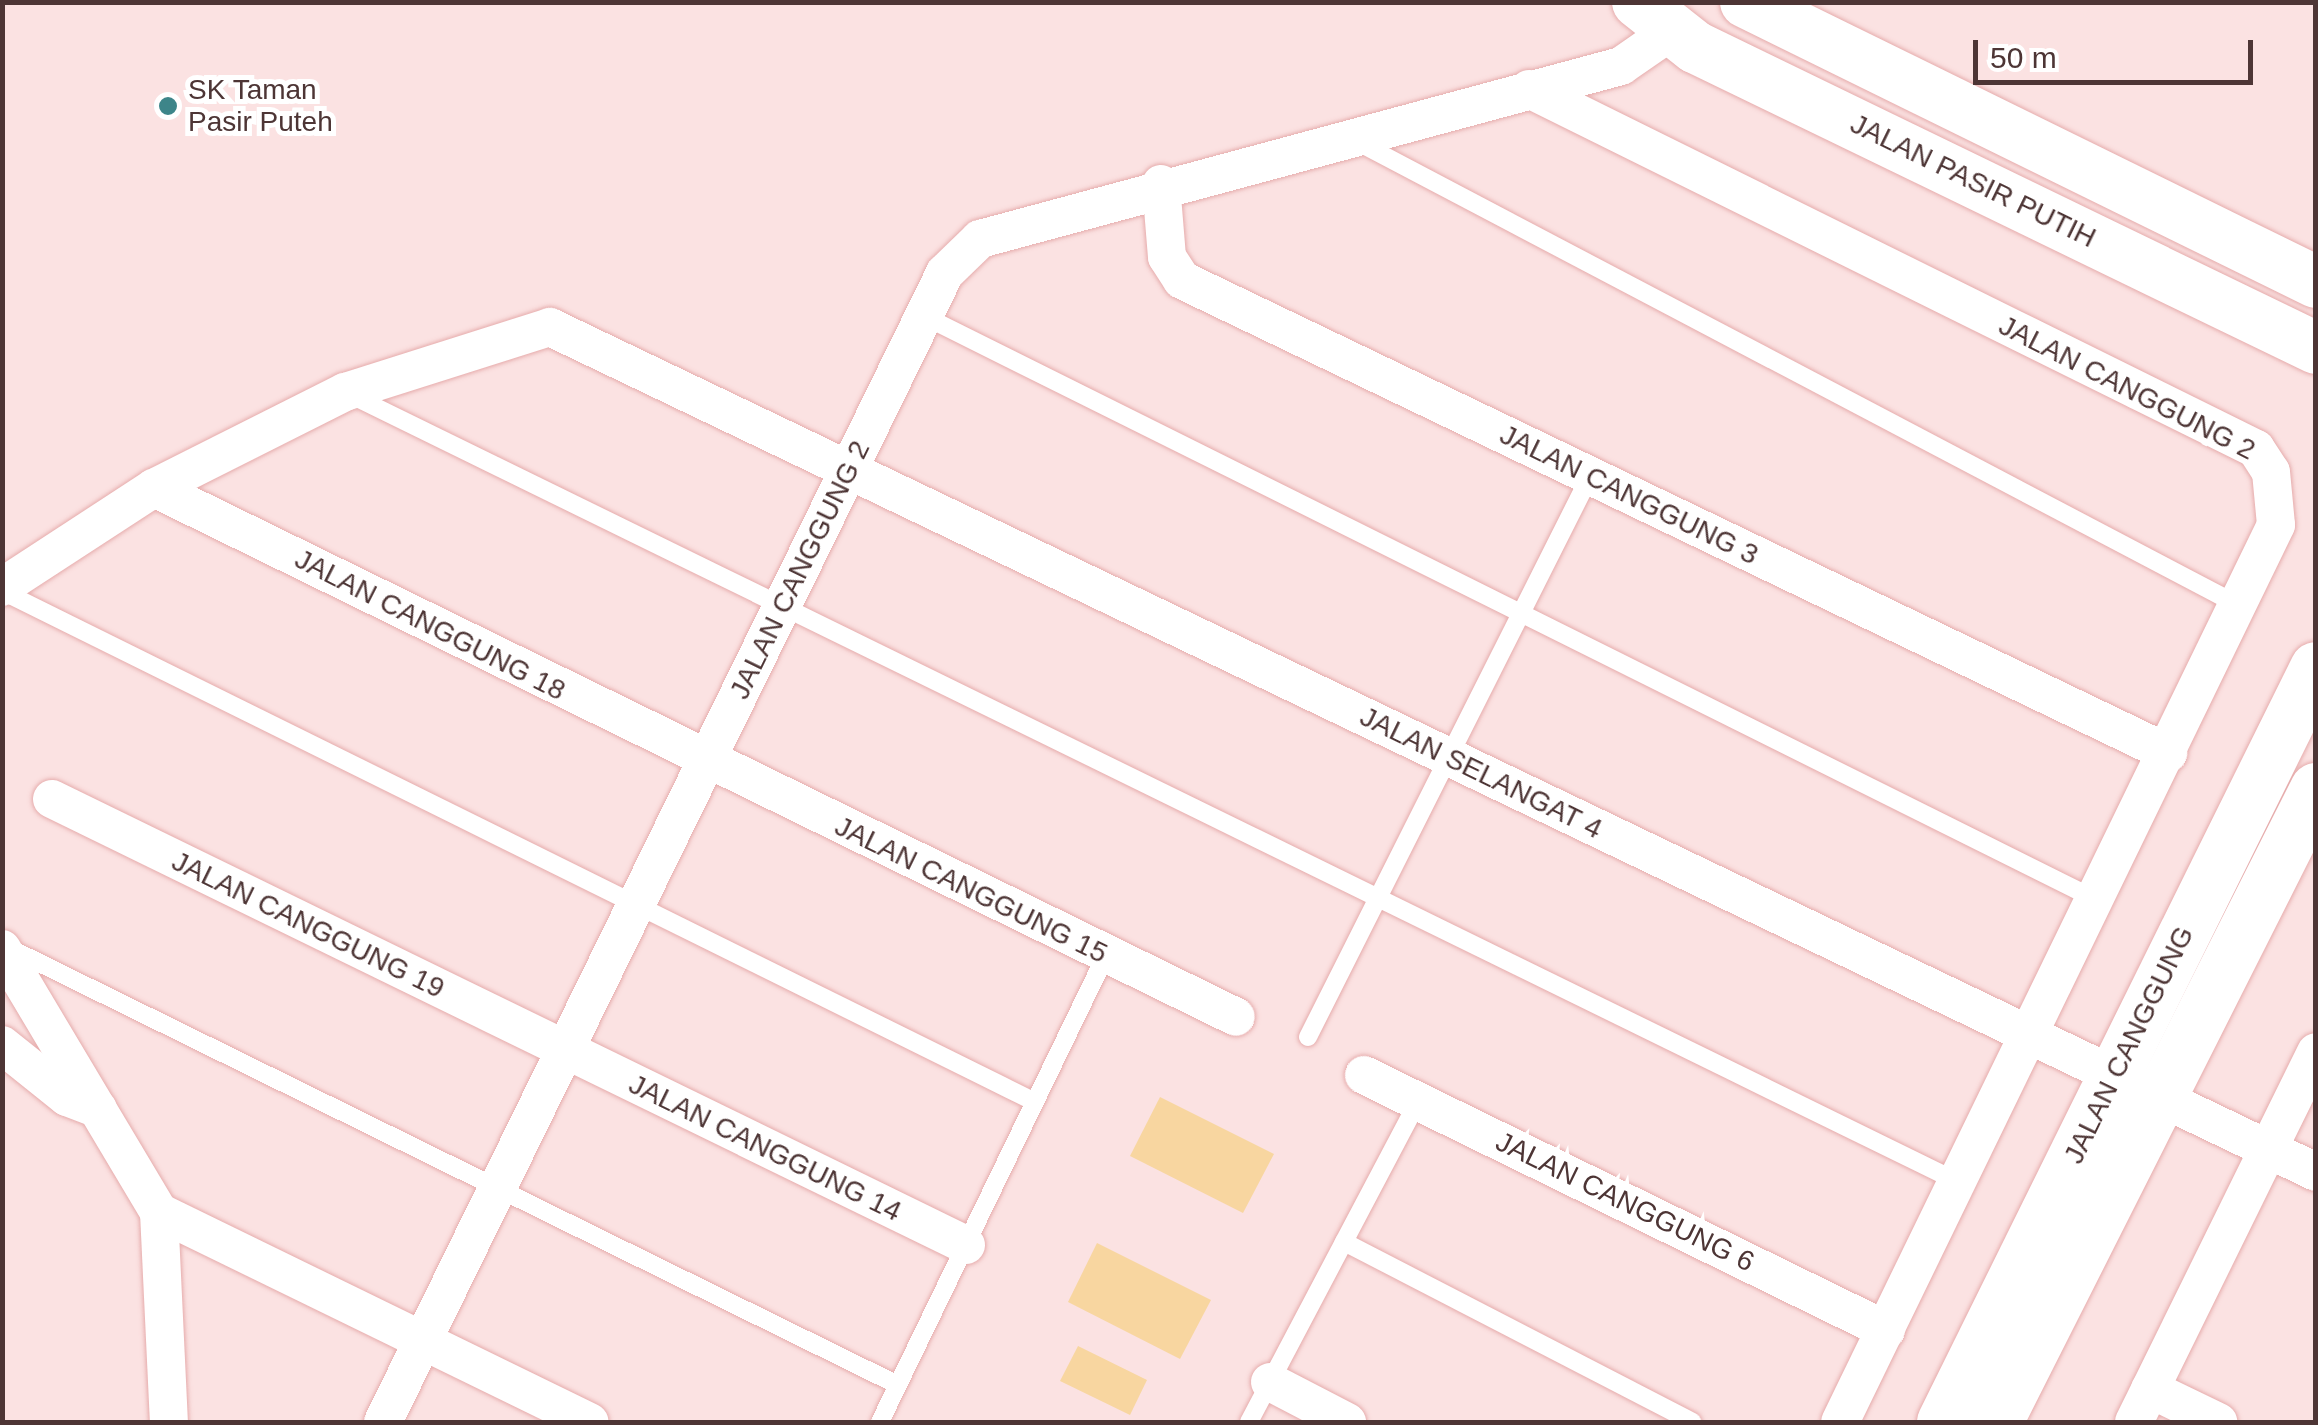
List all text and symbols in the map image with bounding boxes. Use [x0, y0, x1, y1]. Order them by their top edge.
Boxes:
scale bar [1978, 20, 2258, 82]
text: 50 m [1990, 41, 2057, 74]
place label: SK Taman Pasir Puteh [188, 73, 333, 139]
marker: SK Taman Pasir Puteh [157, 95, 179, 117]
street label: JALAN PASIR PUTIH [1845, 107, 2101, 255]
street label: JALAN CANGGUNG 2 [1993, 309, 2261, 467]
street label: JALAN CANGGUNG 3 [1494, 418, 1764, 572]
street label: JALAN CANGGUNG 2 [723, 435, 877, 705]
street label: JALAN CANGGUNG 18 [289, 542, 571, 708]
street label: JALAN SELANGAT 4 [1354, 700, 1608, 846]
street label: JALAN CANGGUNG 15 [829, 809, 1113, 971]
street label: JALAN CANGGUNG 19 [166, 844, 450, 1006]
street label: JALAN CANGGUNG [2057, 921, 2201, 1169]
street label: JALAN CANGGUNG 14 [623, 1067, 907, 1229]
street label: JALAN CANGGUNG 6 [1490, 1125, 1760, 1279]

